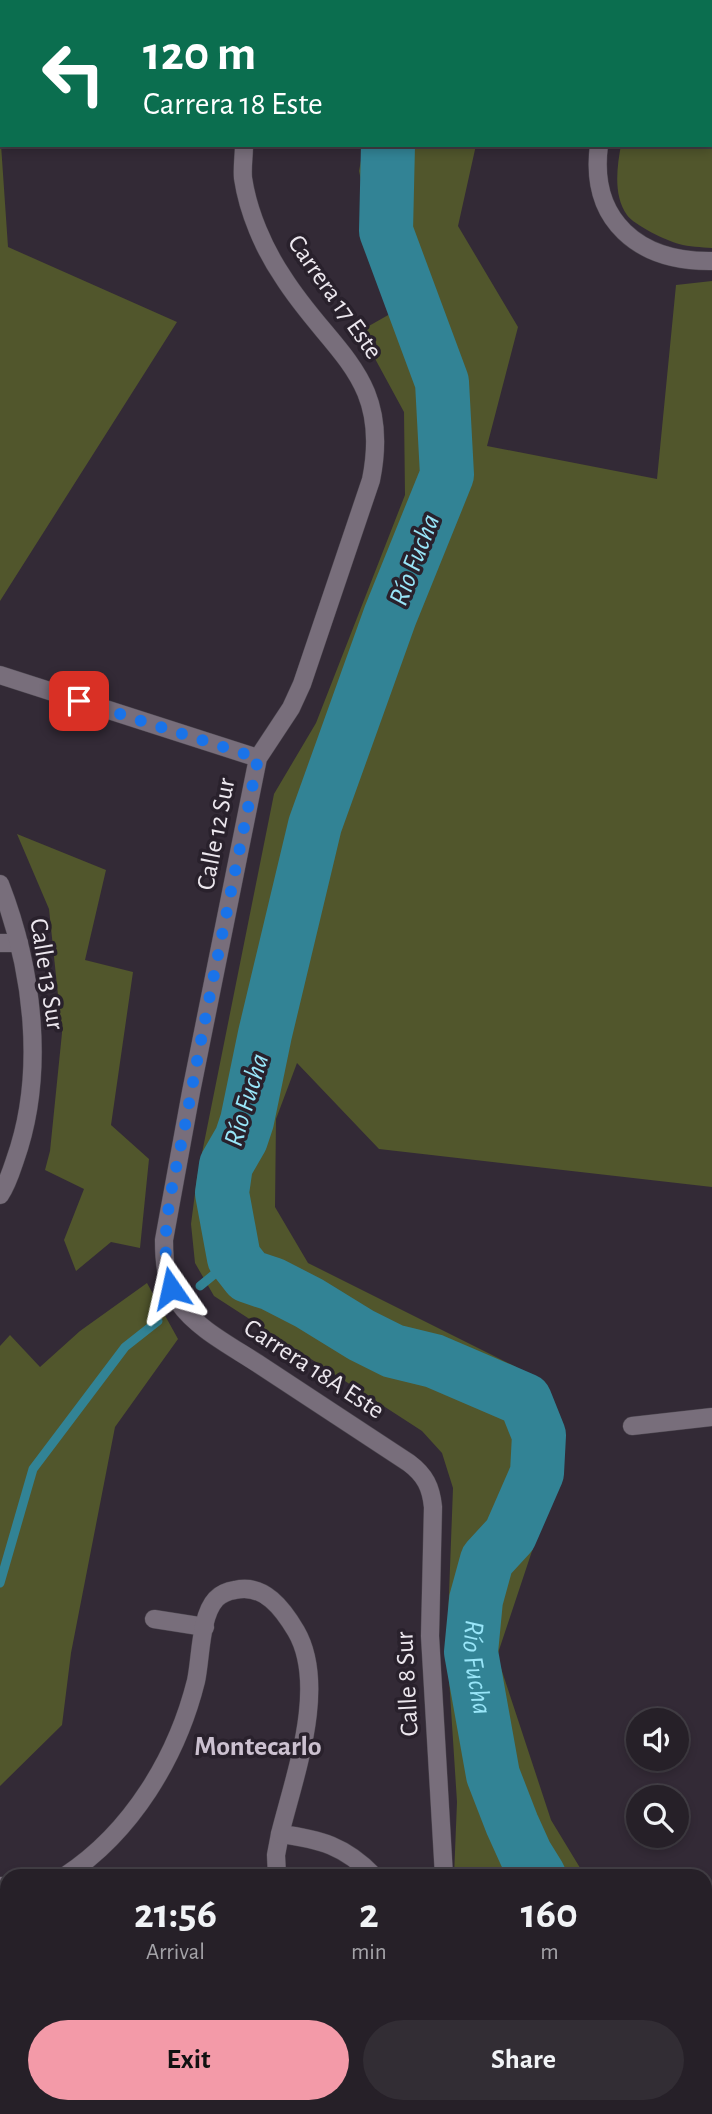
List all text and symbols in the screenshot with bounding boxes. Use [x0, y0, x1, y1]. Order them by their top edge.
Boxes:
icon: left [28, 28, 119, 119]
text: 120 m [143, 30, 256, 79]
text: Carrera 18 Este [143, 88, 323, 120]
street label: Carrera 17 Este [283, 230, 387, 364]
water label: Río Fucha [385, 510, 445, 610]
pin [49, 671, 109, 731]
icon: arrive [60, 682, 98, 720]
street label: Calle 12 Sur [192, 775, 240, 892]
street label: Calle 13 Sur [25, 917, 69, 1032]
water label: Río Fucha [220, 1050, 274, 1150]
position arrow [134, 1251, 208, 1325]
street label: Carrera 18A Este [239, 1314, 389, 1424]
water label: Río Fucha [457, 1619, 496, 1717]
street label: Calle 8 Sur [391, 1630, 423, 1737]
map controls [626, 1708, 689, 1848]
button: sound [626, 1708, 689, 1771]
district label: Montecarlo [194, 1733, 322, 1761]
button: search [626, 1785, 689, 1848]
text: 21:56 [134, 1893, 217, 1935]
text: 2 [359, 1893, 379, 1935]
text: 160 [521, 1893, 578, 1935]
text: Arrival [146, 1941, 205, 1964]
text: min [351, 1941, 387, 1964]
text: m [540, 1941, 559, 1964]
button: Exit [28, 2020, 349, 2100]
button: Share [363, 2020, 684, 2100]

